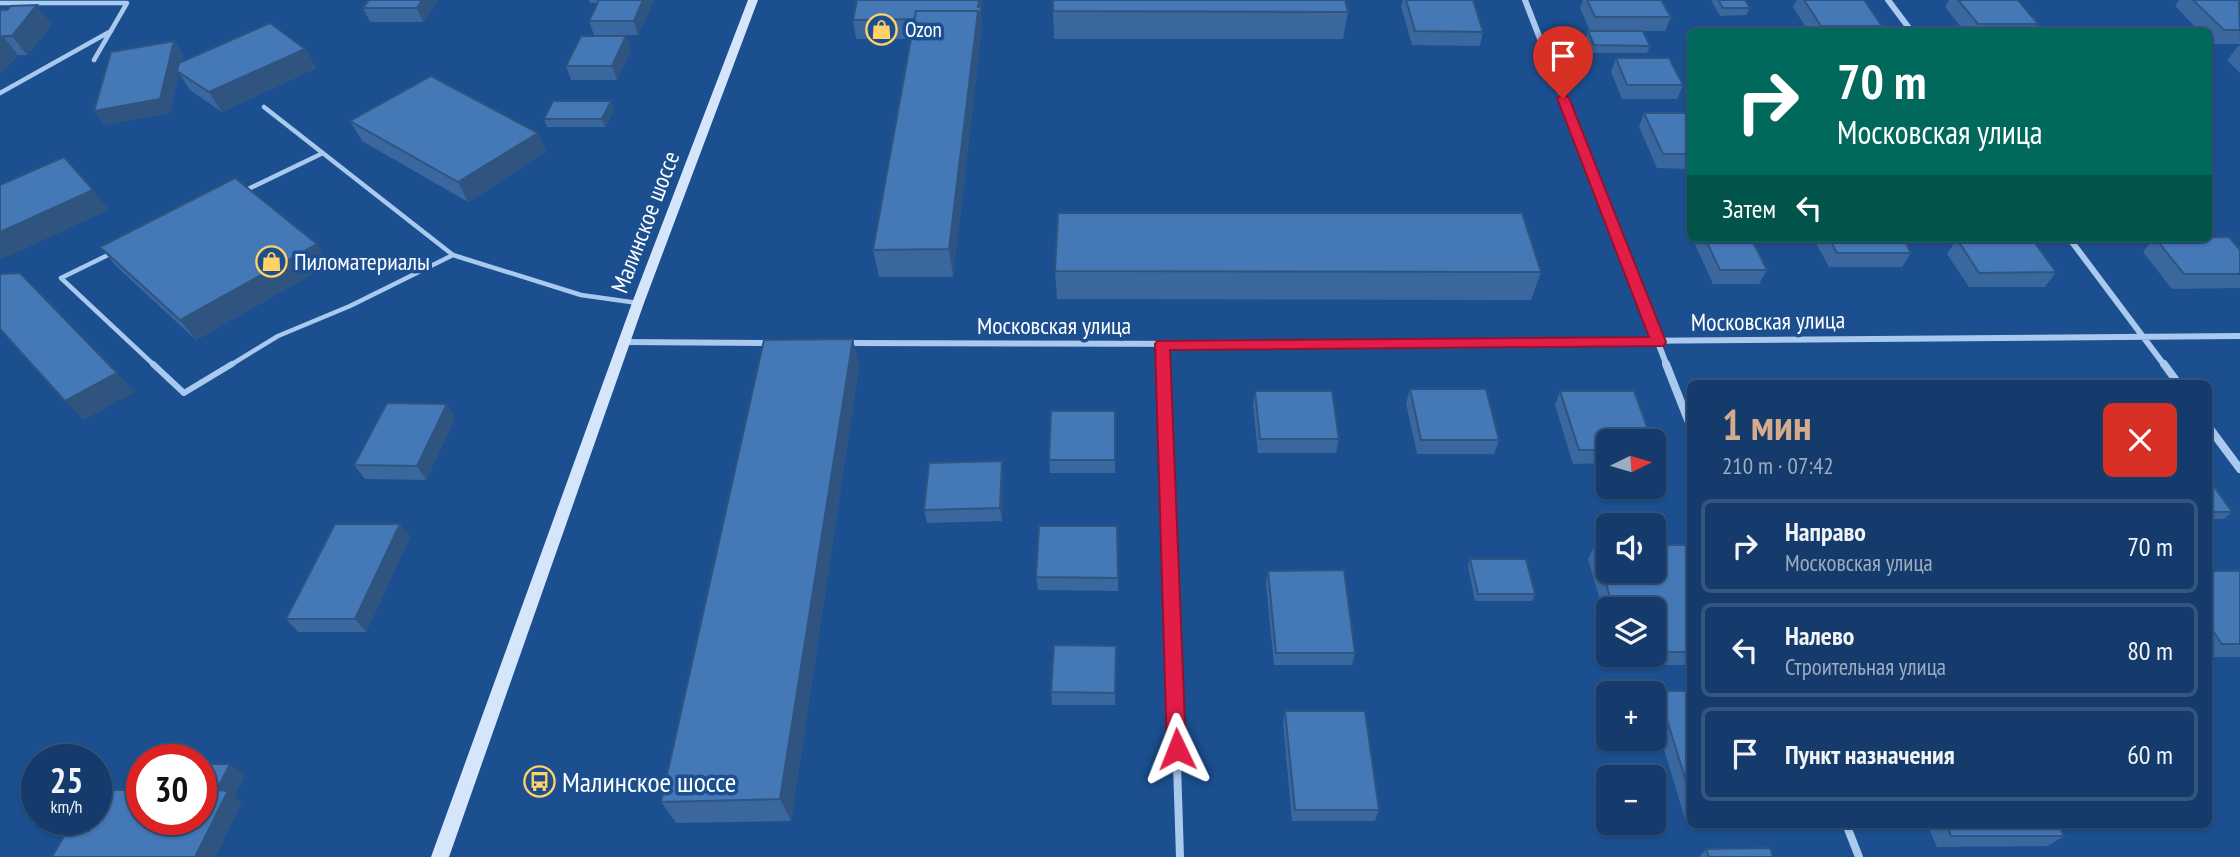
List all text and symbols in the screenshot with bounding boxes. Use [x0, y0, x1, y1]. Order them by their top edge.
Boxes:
shop icon: Ozon [865, 12, 899, 46]
place label: Ozon [905, 16, 942, 43]
pin [1533, 26, 1593, 98]
icon: arrive [1544, 37, 1582, 75]
text: 70 m [1837, 49, 1926, 113]
icon: right [1722, 56, 1813, 147]
text: Московская улица [1837, 111, 2043, 153]
street label: Малинское шоссе [604, 147, 686, 297]
icon: left [1790, 189, 1828, 227]
text: Затем [1722, 192, 1776, 225]
shop icon: Пиломатериалы [254, 244, 288, 278]
place label: Пиломатериалы [294, 246, 430, 277]
street label: Московская улица [1691, 304, 1845, 338]
street label: Московская улица [977, 310, 1131, 341]
text: 1 мин [1722, 397, 1812, 452]
button: close [2103, 403, 2177, 477]
north arrow [1596, 429, 1666, 499]
map controls [1596, 429, 1666, 835]
text: 210 m · 07:42 [1722, 451, 1834, 480]
button: sound [1596, 513, 1666, 583]
text: Направо [1785, 515, 1866, 548]
icon: right [1726, 527, 1764, 565]
text: 70 m [2127, 530, 2173, 563]
text: Московская улица [1785, 548, 1933, 577]
button: layers [1596, 597, 1666, 667]
text: Налево [1785, 619, 1854, 652]
icon: left [1726, 631, 1764, 669]
text: 80 m [2127, 634, 2173, 667]
text: Строительная улица [1785, 652, 1946, 681]
button: + [1596, 681, 1666, 751]
position arrow [1140, 712, 1214, 786]
icon: arrive [1726, 735, 1764, 773]
text: Пункт назначения [1785, 738, 1955, 771]
text: 60 m [2127, 738, 2173, 771]
speed limit sign: 30 [126, 744, 217, 835]
text: 25 [50, 757, 83, 803]
place label: Малинское шоссе [562, 763, 736, 800]
bus stop icon: Малинское шоссе [522, 764, 556, 798]
button: − [1596, 765, 1666, 835]
text: km/h [51, 795, 82, 818]

